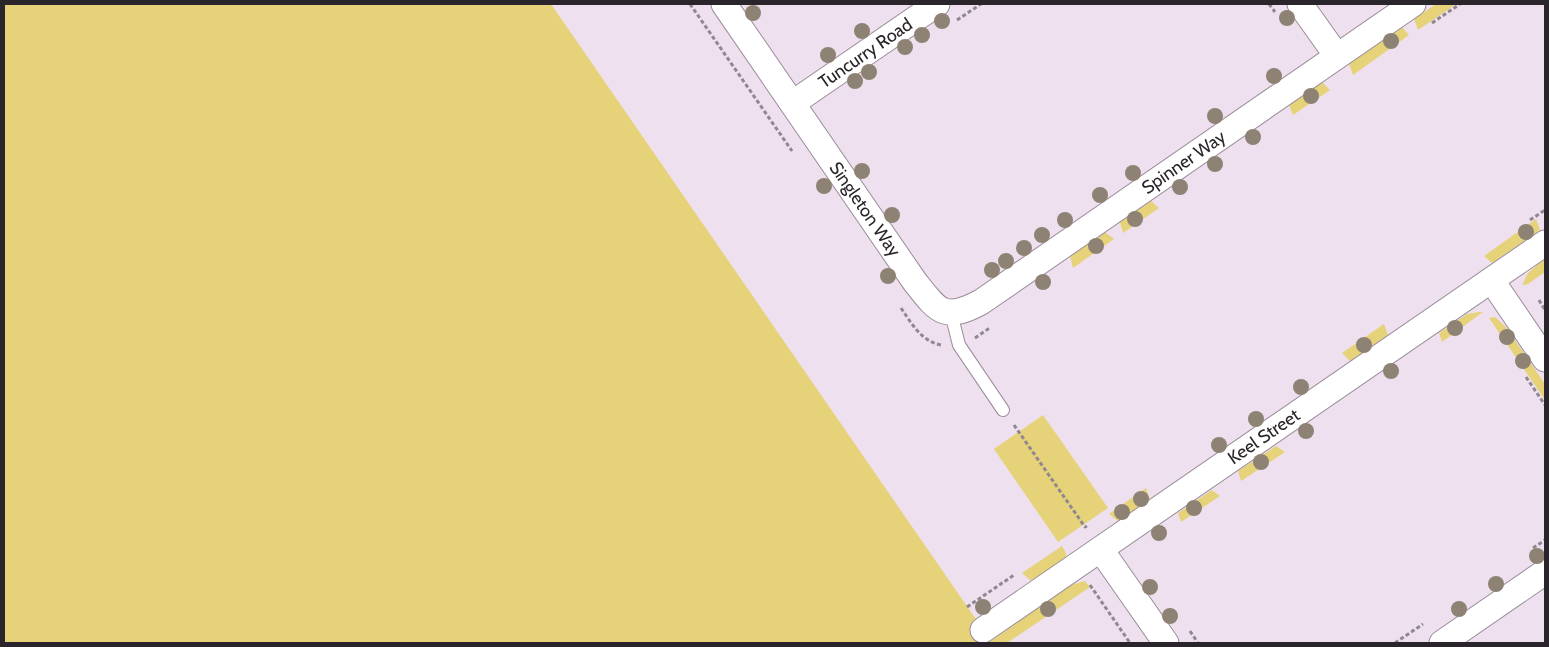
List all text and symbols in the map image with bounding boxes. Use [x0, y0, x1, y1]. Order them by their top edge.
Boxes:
street label: Tuncurry Road [814, 13, 917, 93]
street label: Spinner Way [1138, 126, 1230, 199]
street label: Singleton Way [825, 158, 905, 261]
street label: Keel Street [1224, 404, 1304, 469]

